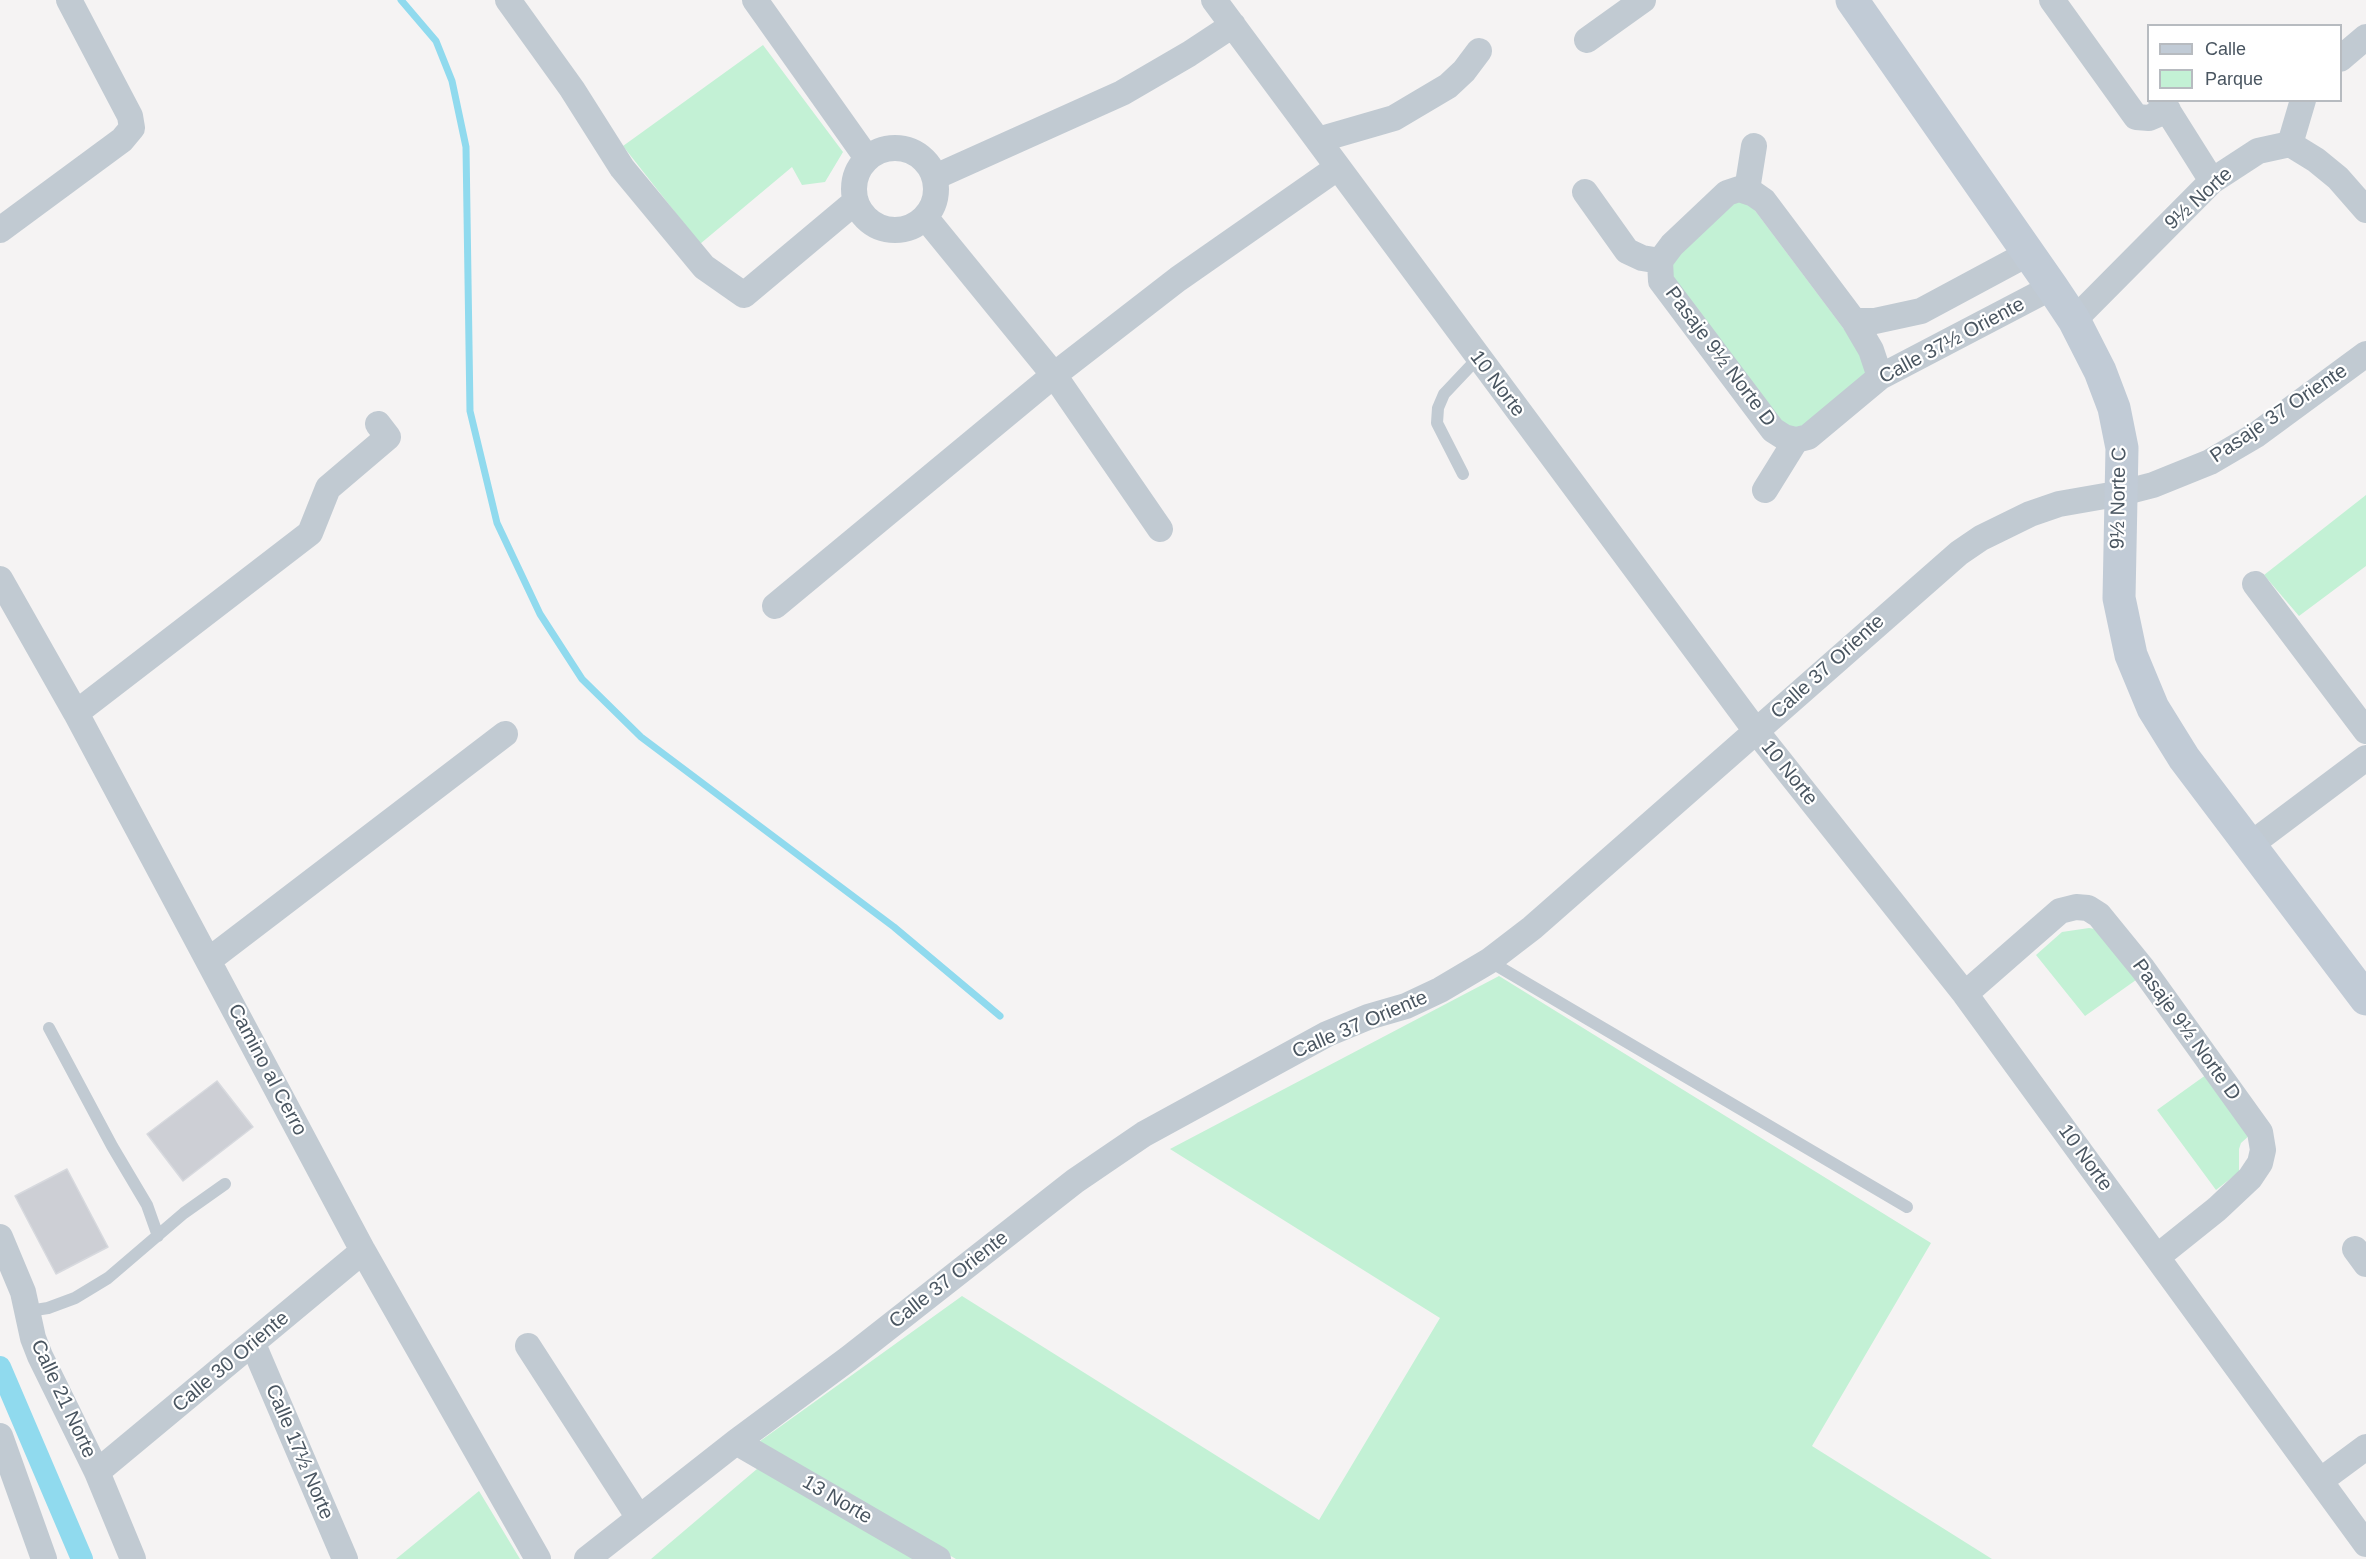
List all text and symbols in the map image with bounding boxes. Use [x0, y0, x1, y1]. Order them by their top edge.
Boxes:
legend [2147, 24, 2342, 102]
text: Calle [2205, 39, 2246, 59]
text: Parque [2205, 69, 2263, 89]
street label: 9½ Norte [2160, 163, 2238, 235]
street label: Pasaje 9½ Norte D [1660, 282, 1780, 432]
street label: Calle 37½ Oriente [1875, 293, 2029, 389]
street label: 10 Norte [1464, 346, 1530, 422]
street label: Pasaje 37 Oriente [2206, 359, 2352, 469]
street label: 9½ Norte C [2106, 447, 2132, 549]
street label: Calle 37 Oriente [1766, 610, 1890, 724]
street label: 10 Norte [1756, 736, 1822, 810]
street label: Pasaje 9½ Norte D [2127, 955, 2245, 1105]
street label: Calle 37 Oriente [1289, 986, 1431, 1064]
street label: Camino al Cerro [222, 1000, 312, 1140]
street label: 10 Norte [2053, 1120, 2117, 1196]
street label: Calle 37 Oriente [885, 1226, 1013, 1334]
street label: Calle 30 Oriente [168, 1306, 294, 1418]
street label: Calle 21 Norte [25, 1336, 101, 1462]
street label: Calle 17½ Norte [260, 1381, 338, 1523]
street label: 13 Norte [798, 1470, 876, 1530]

